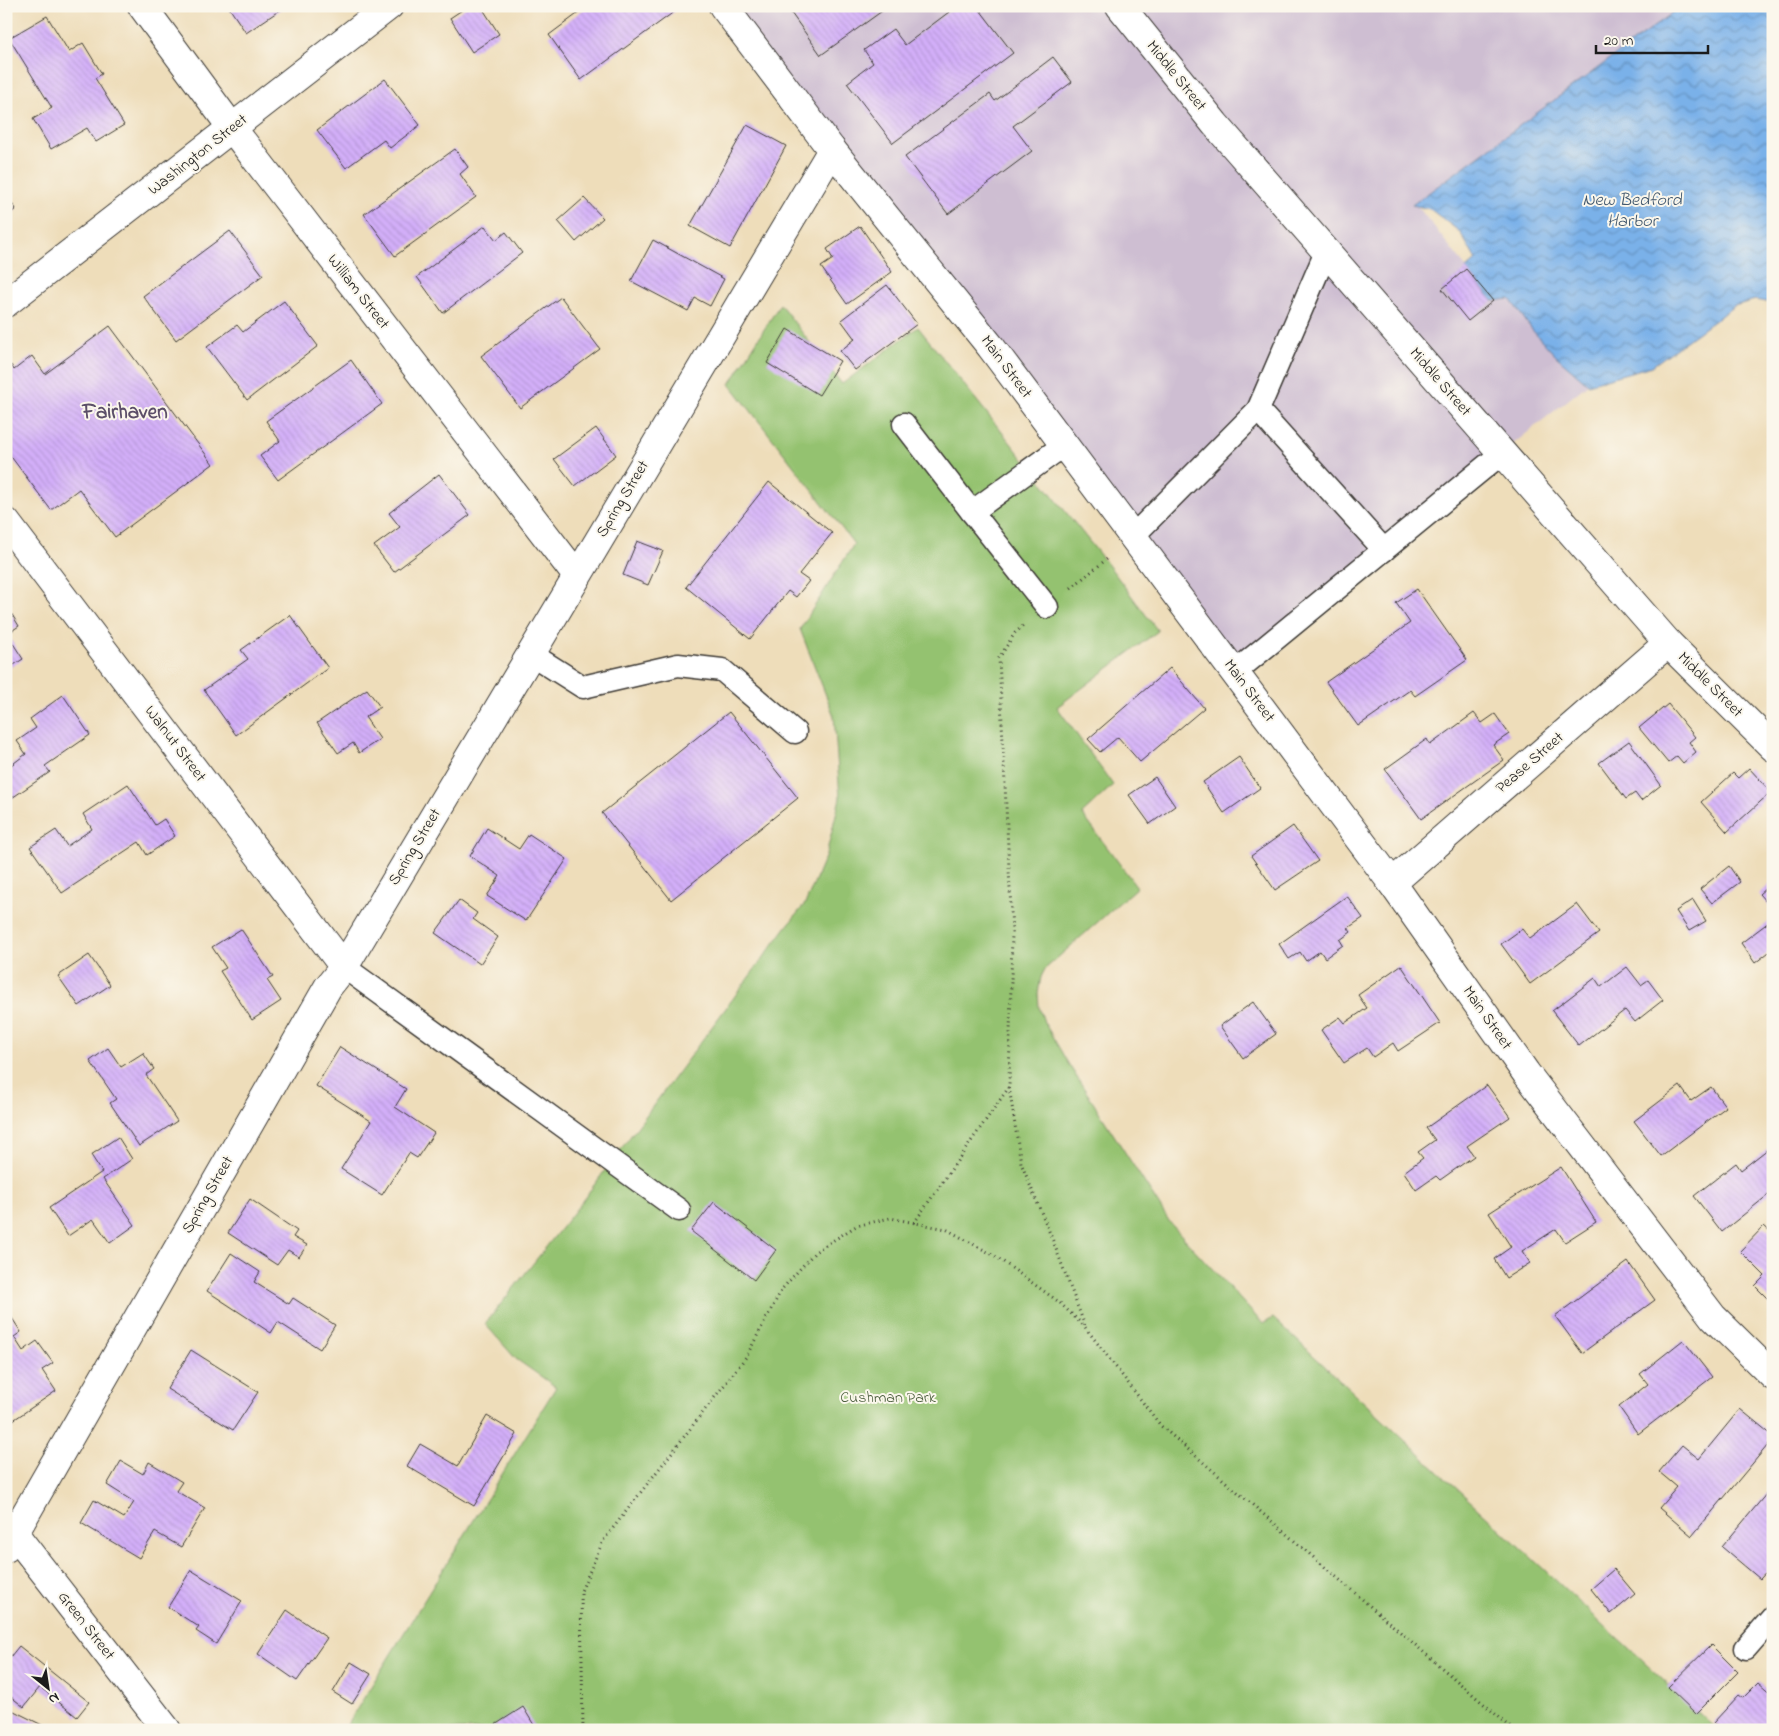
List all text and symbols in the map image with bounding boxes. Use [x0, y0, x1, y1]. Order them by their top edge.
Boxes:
scale bar [1596, 22, 1709, 54]
text: 20 m [1604, 30, 1634, 52]
street label: Middle Street [1140, 36, 1212, 117]
street label: Washington Street [143, 108, 253, 202]
water label: New Bedford Harbor [1582, 188, 1682, 235]
street label: William Street [321, 249, 395, 335]
street label: Main Street [974, 330, 1038, 404]
street label: Middle Street [1403, 342, 1477, 422]
district label: Fairhaven [81, 398, 168, 428]
street label: Spring Street [591, 455, 656, 542]
street label: Middle Street [1672, 647, 1749, 724]
street label: Main Street [1217, 654, 1281, 728]
street label: Walnut Street [138, 701, 212, 788]
street label: Pease Street [1491, 726, 1570, 800]
street label: Spring Street [383, 803, 448, 890]
street label: Main Street [1456, 981, 1518, 1055]
street label: Spring Street [176, 1151, 240, 1238]
park label: Cushman Park [840, 1386, 937, 1410]
street label: Green Street [51, 1586, 121, 1666]
north arrow [22, 1664, 72, 1714]
text: N [44, 1687, 63, 1709]

